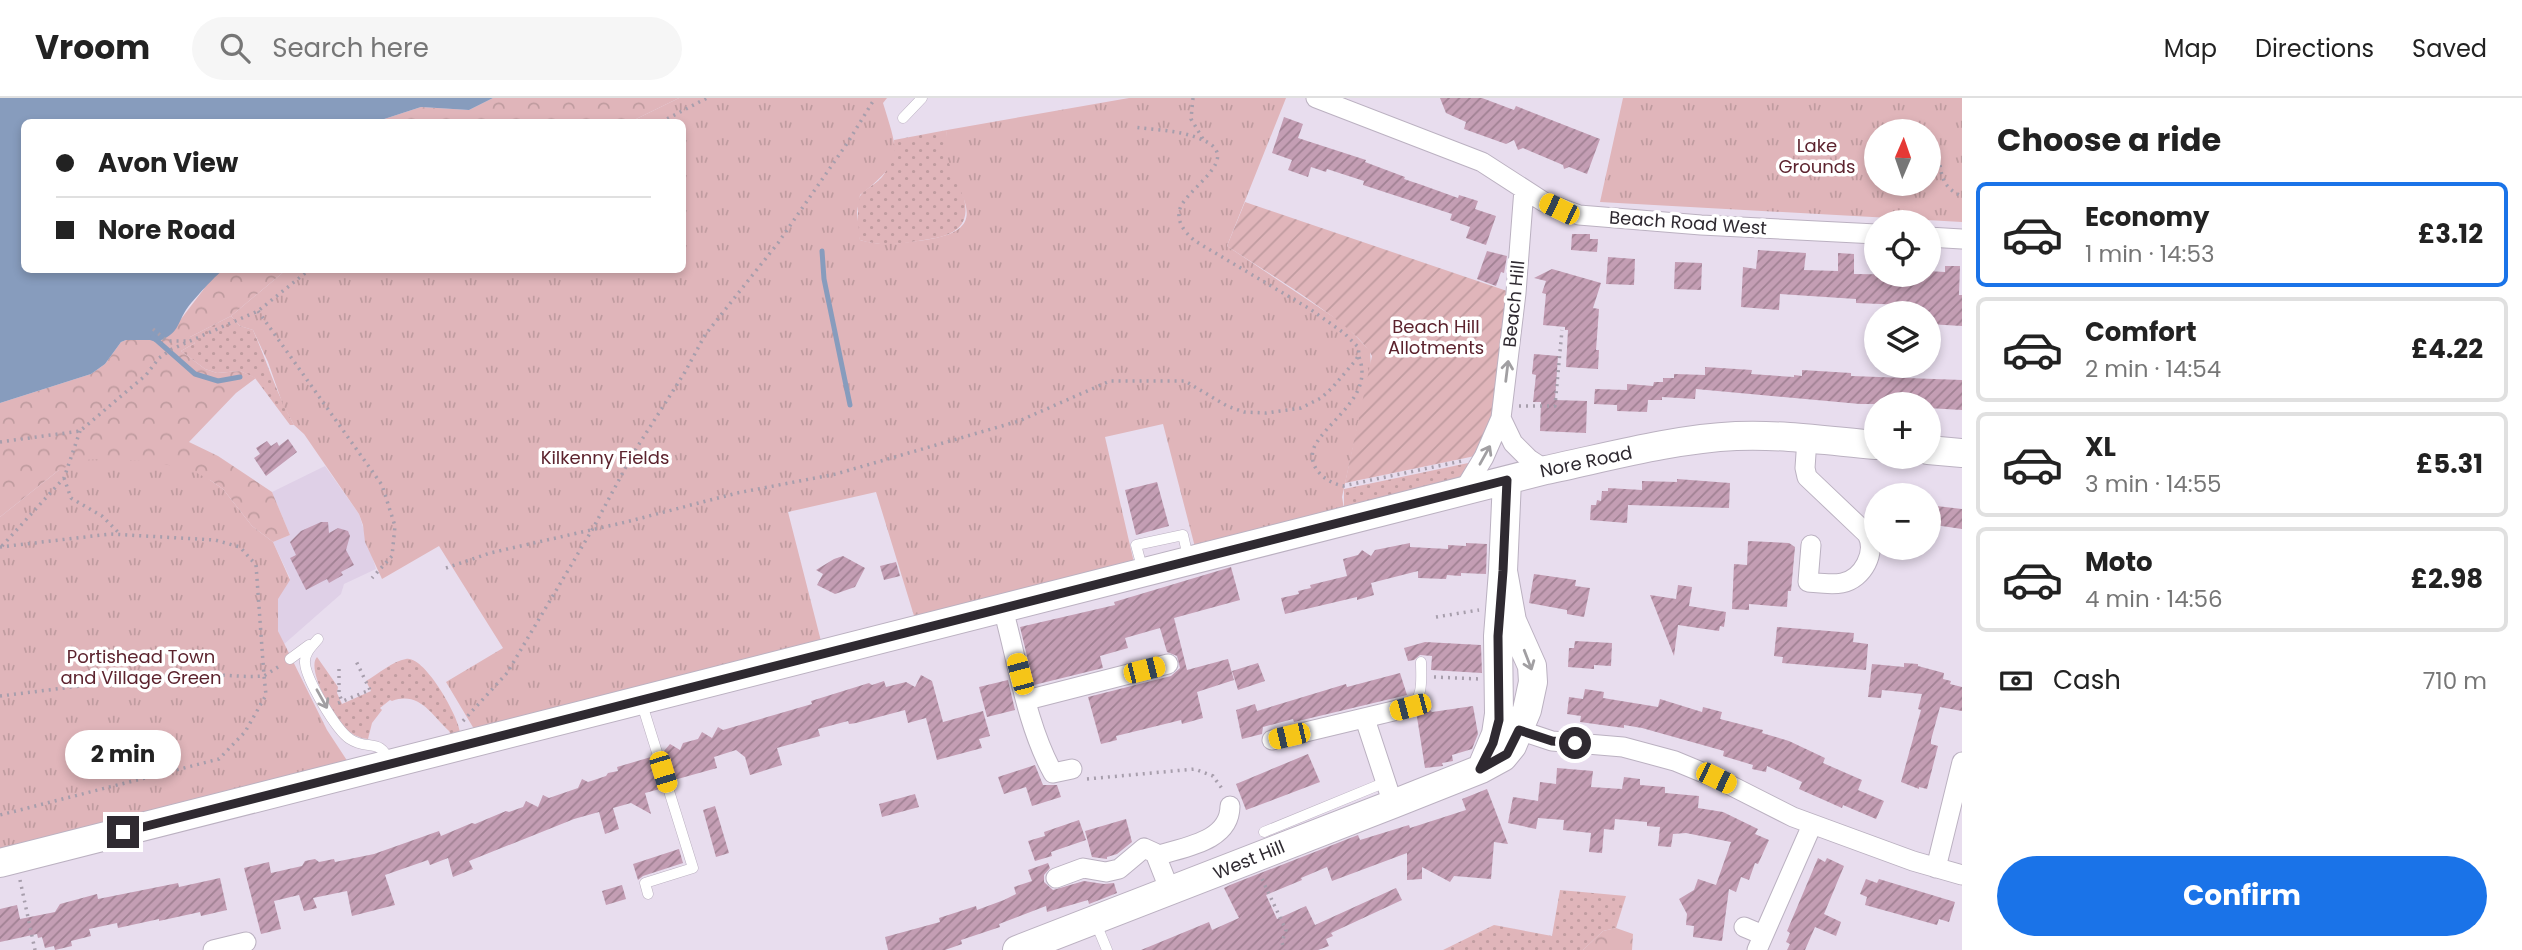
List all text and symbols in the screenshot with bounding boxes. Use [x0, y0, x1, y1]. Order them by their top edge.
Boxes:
search box [192, 17, 682, 80]
text: Vroom [35, 24, 150, 71]
icon: search [216, 29, 254, 67]
text: Search here [272, 30, 429, 66]
text: Map [2164, 32, 2217, 65]
text: Directions [2255, 32, 2374, 65]
text: Saved [2412, 32, 2487, 65]
text: Choose a ride [1997, 117, 2221, 162]
north arrow [1864, 119, 1941, 196]
map controls [1864, 119, 1941, 560]
park label: Lake Grounds [1779, 133, 1855, 179]
text: Avon View [98, 145, 238, 181]
car [1536, 190, 1583, 228]
text: Economy [2085, 199, 2209, 235]
icon: car [2001, 203, 2064, 266]
street label: Beach Road West [1608, 205, 1768, 240]
button: locate [1864, 210, 1941, 287]
text: Nore Road [98, 212, 236, 248]
text: £3.12 [2418, 216, 2483, 252]
text: 1 min · 14:53 [2085, 238, 2214, 270]
street label: Beach Hill [1497, 259, 1531, 349]
button: layers [1864, 301, 1941, 378]
park label: Beach Hill Allotments [1388, 314, 1484, 360]
text: Comfort [2085, 314, 2197, 350]
icon: car [2001, 318, 2064, 381]
text: £4.22 [2411, 331, 2483, 367]
text: 2 min · 14:54 [2085, 353, 2221, 385]
one-way arrow [1500, 361, 1513, 383]
button: + [1864, 392, 1941, 469]
text: XL [2085, 429, 2116, 465]
icon: car [2001, 433, 2064, 496]
street label: Nore Road [1537, 440, 1634, 483]
park label: Kilkenny Fields [541, 445, 669, 470]
one-way arrow [1479, 445, 1492, 466]
text: £5.31 [2416, 446, 2483, 482]
text: 3 min · 14:55 [2085, 468, 2222, 500]
button: − [1864, 483, 1941, 560]
text: Moto [2085, 544, 2153, 580]
icon: car [2001, 548, 2064, 611]
text: £2.98 [2411, 561, 2483, 597]
text: 4 min · 14:56 [2085, 583, 2223, 615]
park label: Portishead Town and Village Green [61, 644, 221, 690]
one-way arrow [1523, 649, 1535, 670]
car [1005, 651, 1036, 697]
car [1122, 655, 1167, 685]
icon: cash [1997, 662, 2035, 700]
text: Cash [2053, 662, 2121, 698]
text: 710 m [2423, 665, 2487, 697]
one-way arrow [315, 689, 329, 709]
car [1387, 691, 1434, 723]
car [1267, 721, 1312, 751]
route start [1559, 727, 1591, 759]
callout: 2 min [65, 730, 181, 780]
text: 2 min [91, 738, 155, 770]
car [647, 749, 680, 795]
car [1693, 759, 1740, 797]
route end [107, 816, 139, 848]
street label: West Hill [1209, 834, 1288, 885]
button: Confirm [1997, 856, 2487, 936]

